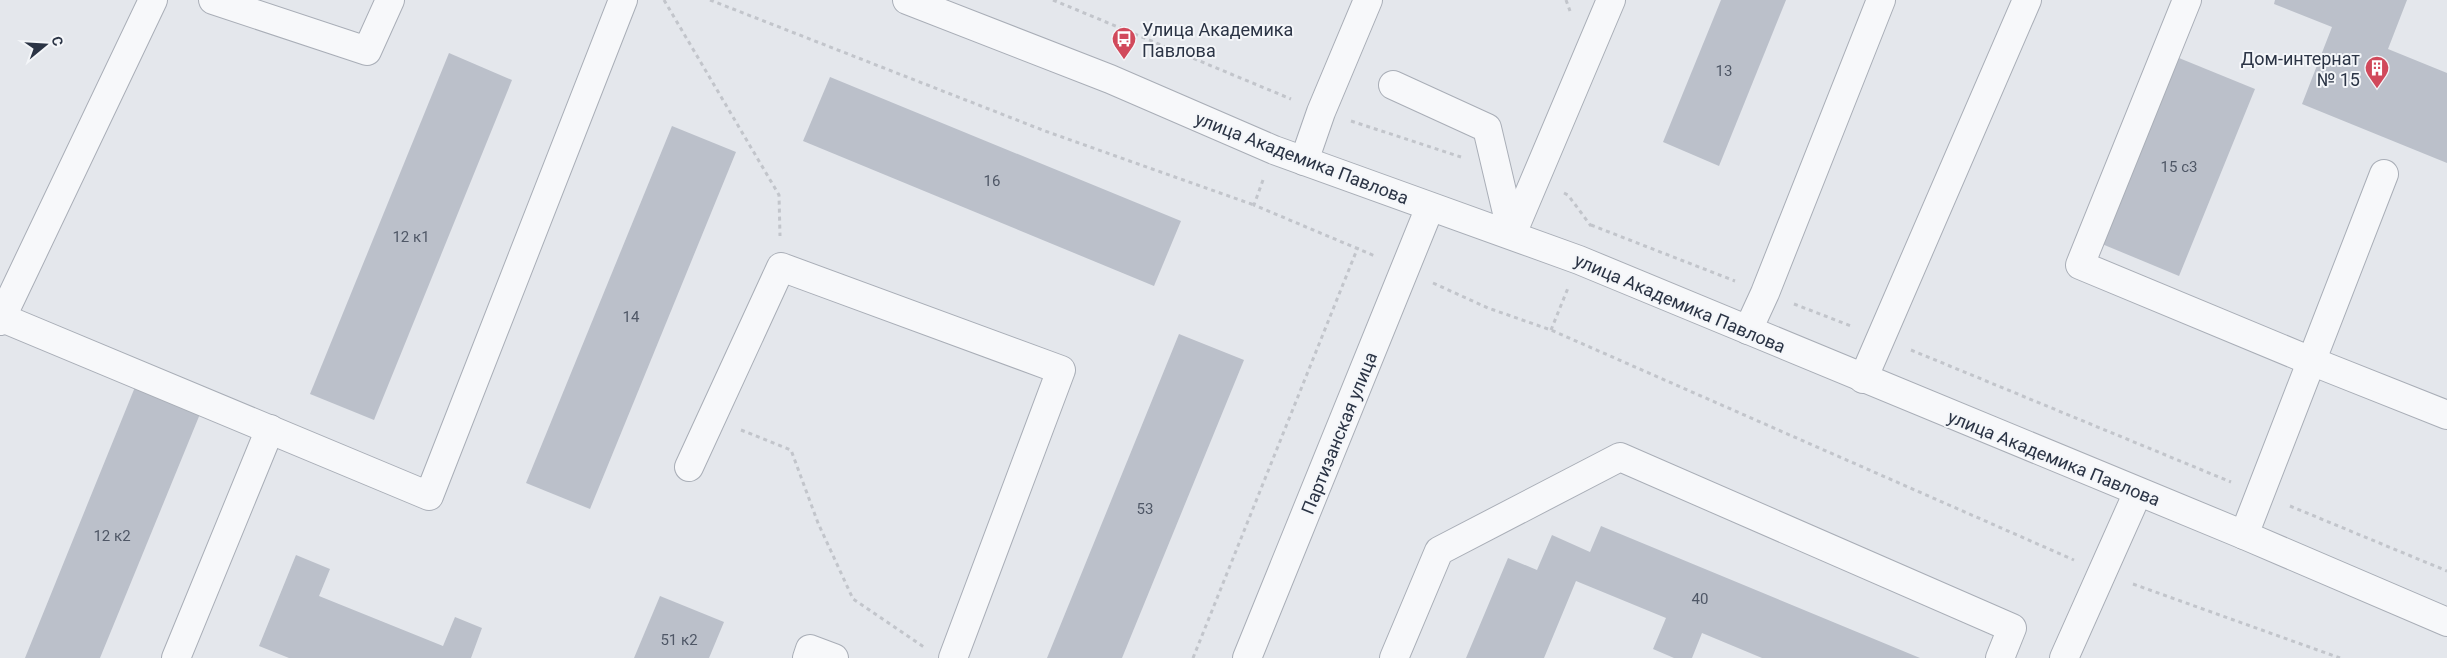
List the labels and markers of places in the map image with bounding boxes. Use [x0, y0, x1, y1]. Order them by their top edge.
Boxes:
place label: Улица Академика Павлова [1142, 19, 1293, 61]
bus stop icon: Улица Академика Павлова [1111, 26, 1137, 60]
place label: Дом-интернат № 15 [2241, 48, 2360, 90]
building icon: Дом-интернат № 15 [2364, 55, 2390, 89]

